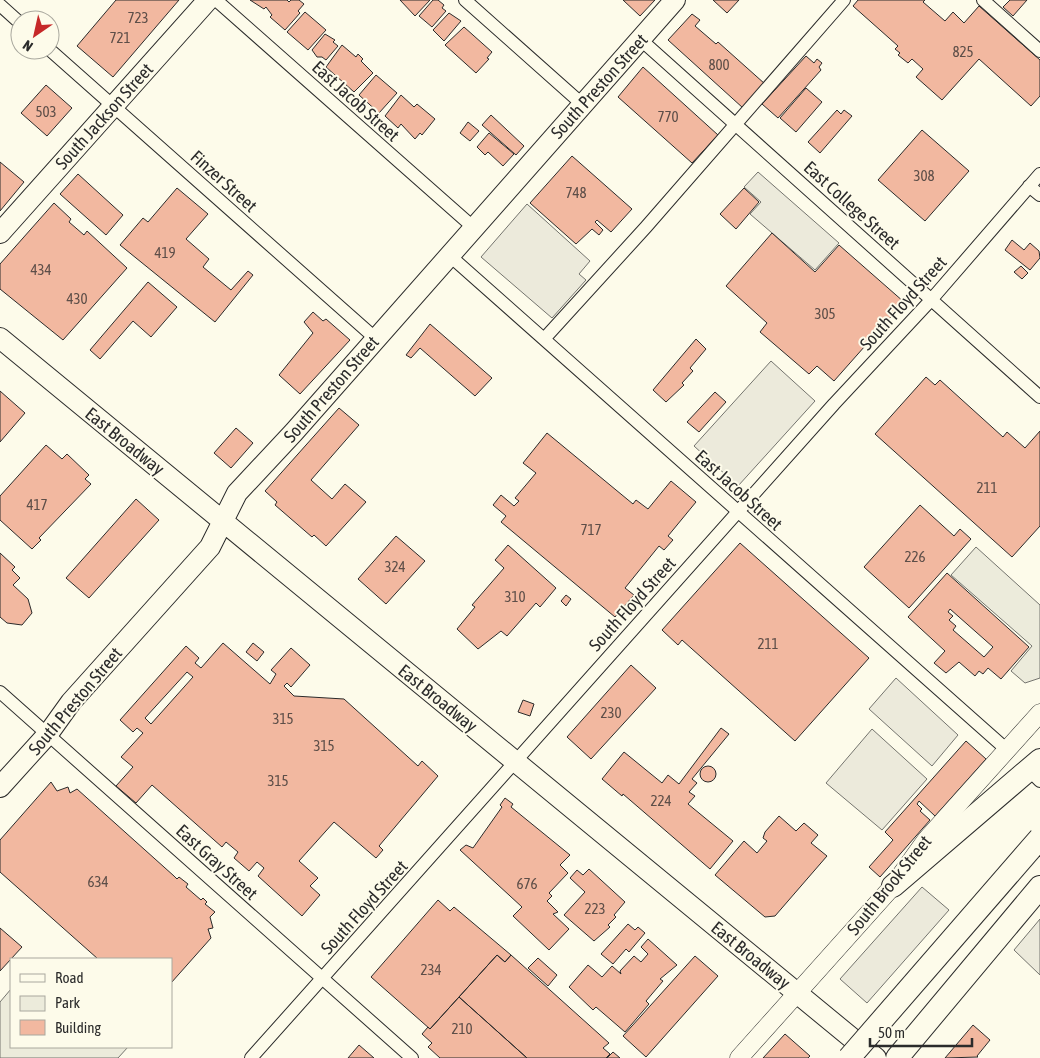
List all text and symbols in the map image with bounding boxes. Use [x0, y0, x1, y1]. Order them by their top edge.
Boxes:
house number: 723 [127, 9, 149, 26]
north arrow [10, 10, 60, 60]
house number: 721 [109, 29, 131, 46]
street label: South Preston Street [546, 29, 652, 143]
text: N [20, 37, 36, 55]
house number: 825 [952, 43, 974, 60]
street label: East Jacob Street [308, 56, 404, 146]
house number: 800 [708, 56, 730, 73]
street label: South Jackson Street [51, 59, 157, 173]
house number: 503 [35, 103, 57, 120]
house number: 770 [657, 108, 679, 125]
street label: Finzer Street [187, 146, 261, 216]
street label: East College Street [800, 156, 904, 254]
house number: 308 [913, 167, 935, 184]
house number: 748 [565, 184, 587, 201]
house number: 419 [154, 244, 176, 261]
street label: South Floyd Street [855, 252, 951, 354]
house number: 434 [30, 261, 52, 278]
house number: 430 [66, 290, 88, 307]
house number: 305 [814, 305, 836, 322]
street label: South Preston Street [279, 332, 383, 446]
street label: East Broadway [81, 403, 169, 479]
street label: East Jacob Street [691, 445, 787, 535]
house number: 211 [976, 479, 998, 496]
house number: 417 [26, 496, 48, 513]
house number: 717 [580, 521, 602, 538]
house number: 226 [904, 548, 926, 565]
street label: South Floyd Street [584, 553, 680, 655]
house number: 324 [384, 558, 406, 575]
house number: 310 [504, 588, 526, 605]
house number: 211 [757, 635, 779, 652]
street label: South Preston Street [24, 643, 126, 759]
street label: East Broadway [394, 660, 482, 736]
house number: 230 [600, 704, 622, 721]
house number: 315 [272, 710, 294, 727]
house number: 315 [313, 737, 335, 754]
house number: 315 [267, 772, 289, 789]
house number: 224 [650, 792, 672, 809]
street label: East Gray Street [172, 820, 262, 904]
street label: South Brook Street [843, 831, 935, 939]
street label: South Floyd Street [316, 856, 412, 958]
house number: 634 [87, 873, 109, 890]
house number: 676 [516, 875, 538, 892]
house number: 223 [584, 900, 606, 917]
street label: East Broadway [707, 917, 795, 993]
legend [10, 958, 172, 1048]
house number: 234 [420, 961, 442, 978]
text: Road [55, 969, 84, 986]
text: Park [55, 994, 80, 1011]
scale bar [870, 1016, 972, 1048]
text: Building [55, 1019, 101, 1036]
house number: 210 [451, 1020, 473, 1037]
text: 50 m [878, 1024, 905, 1041]

